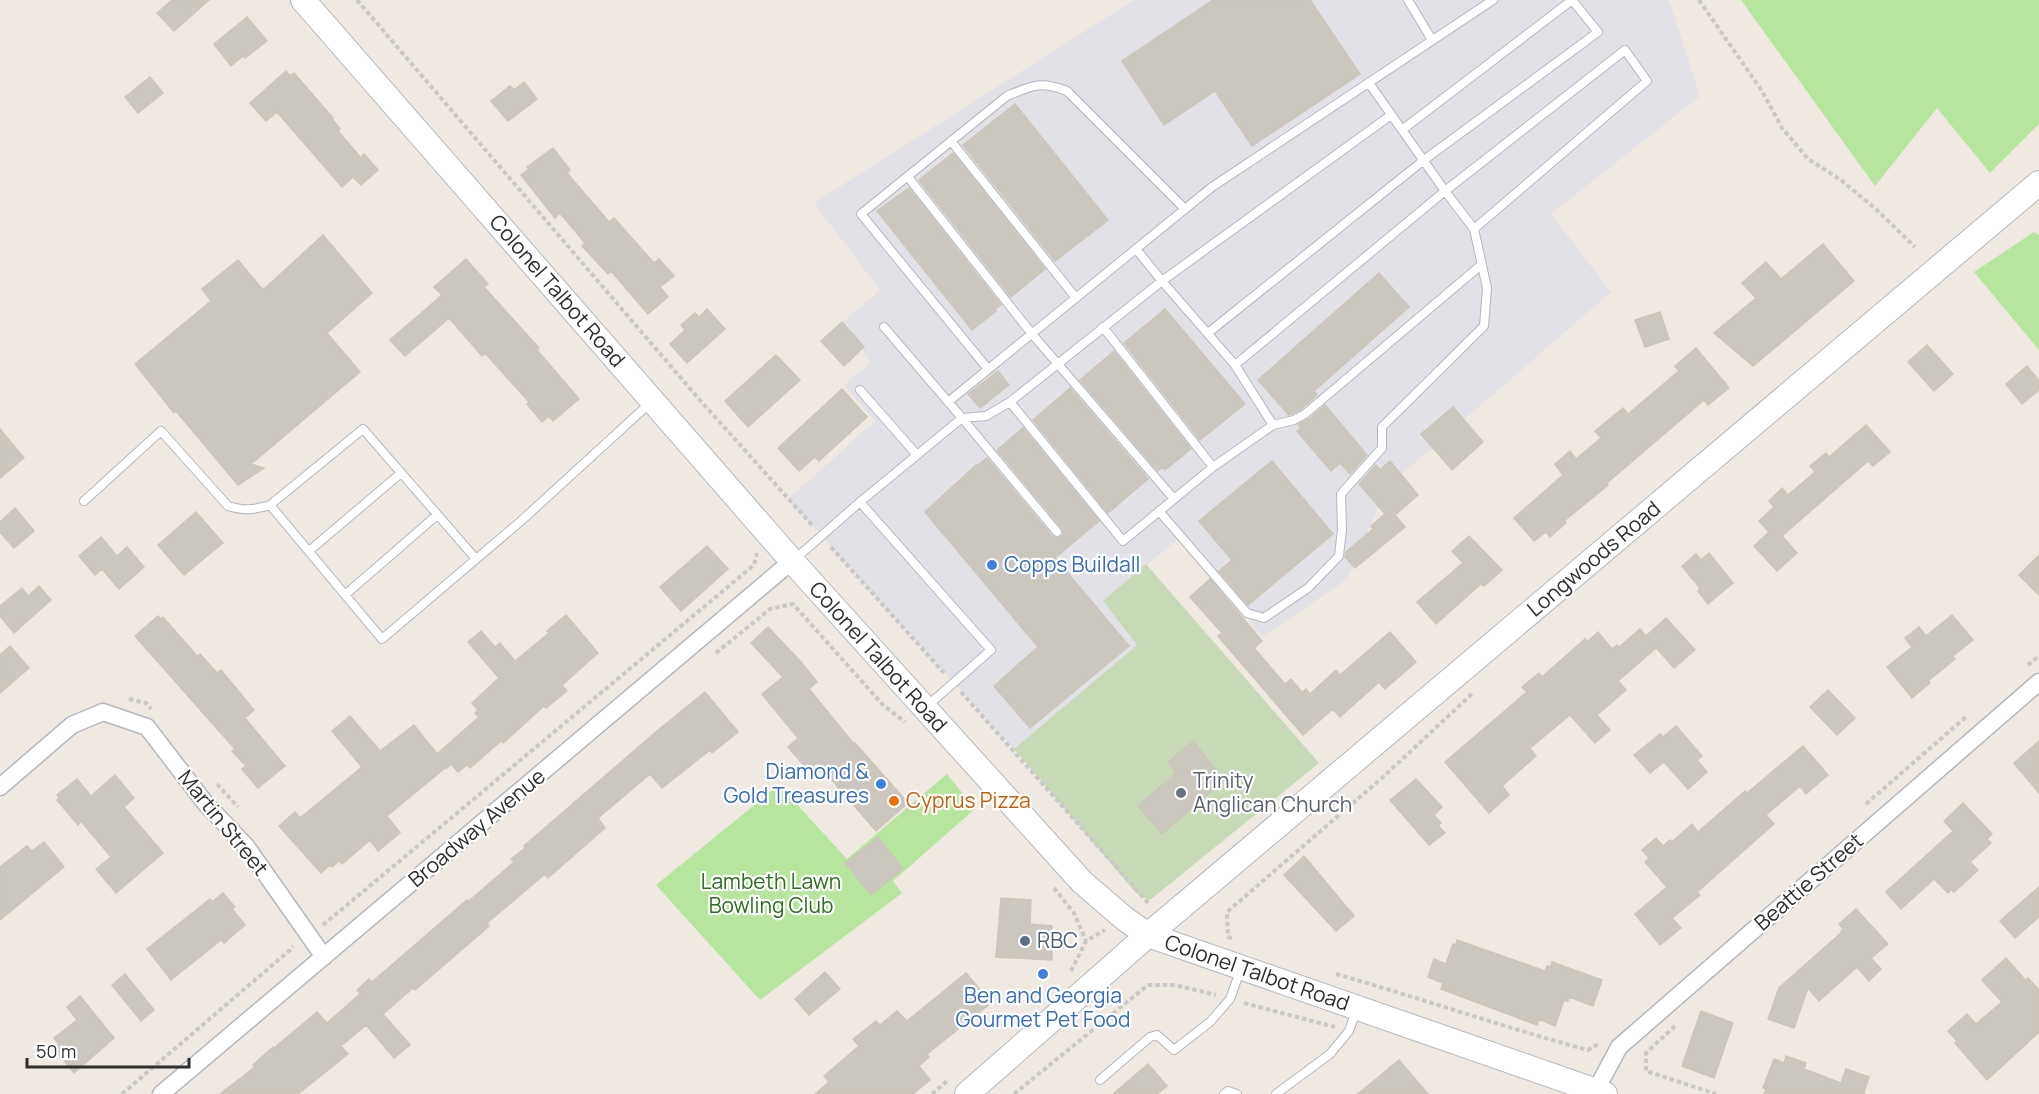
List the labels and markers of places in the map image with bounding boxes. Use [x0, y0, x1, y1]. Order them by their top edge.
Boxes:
place label: Copps Buildall [1004, 550, 1141, 578]
marker: Copps Buildall [985, 558, 999, 572]
place label: Diamond & Gold Treasures [724, 757, 869, 809]
place label: Trinity Anglican Church [1193, 766, 1352, 818]
marker: Diamond & Gold Treasures [874, 777, 888, 791]
place label: Cyprus Pizza [906, 786, 1031, 814]
marker: Trinity Anglican Church [1174, 786, 1188, 800]
marker: Cyprus Pizza [887, 794, 901, 808]
place label: RBC [1037, 926, 1078, 954]
marker: RBC [1018, 934, 1032, 948]
marker: Ben and Georgia Gourmet Pet Food [1036, 967, 1050, 981]
place label: Ben and Georgia Gourmet Pet Food [956, 981, 1130, 1033]

